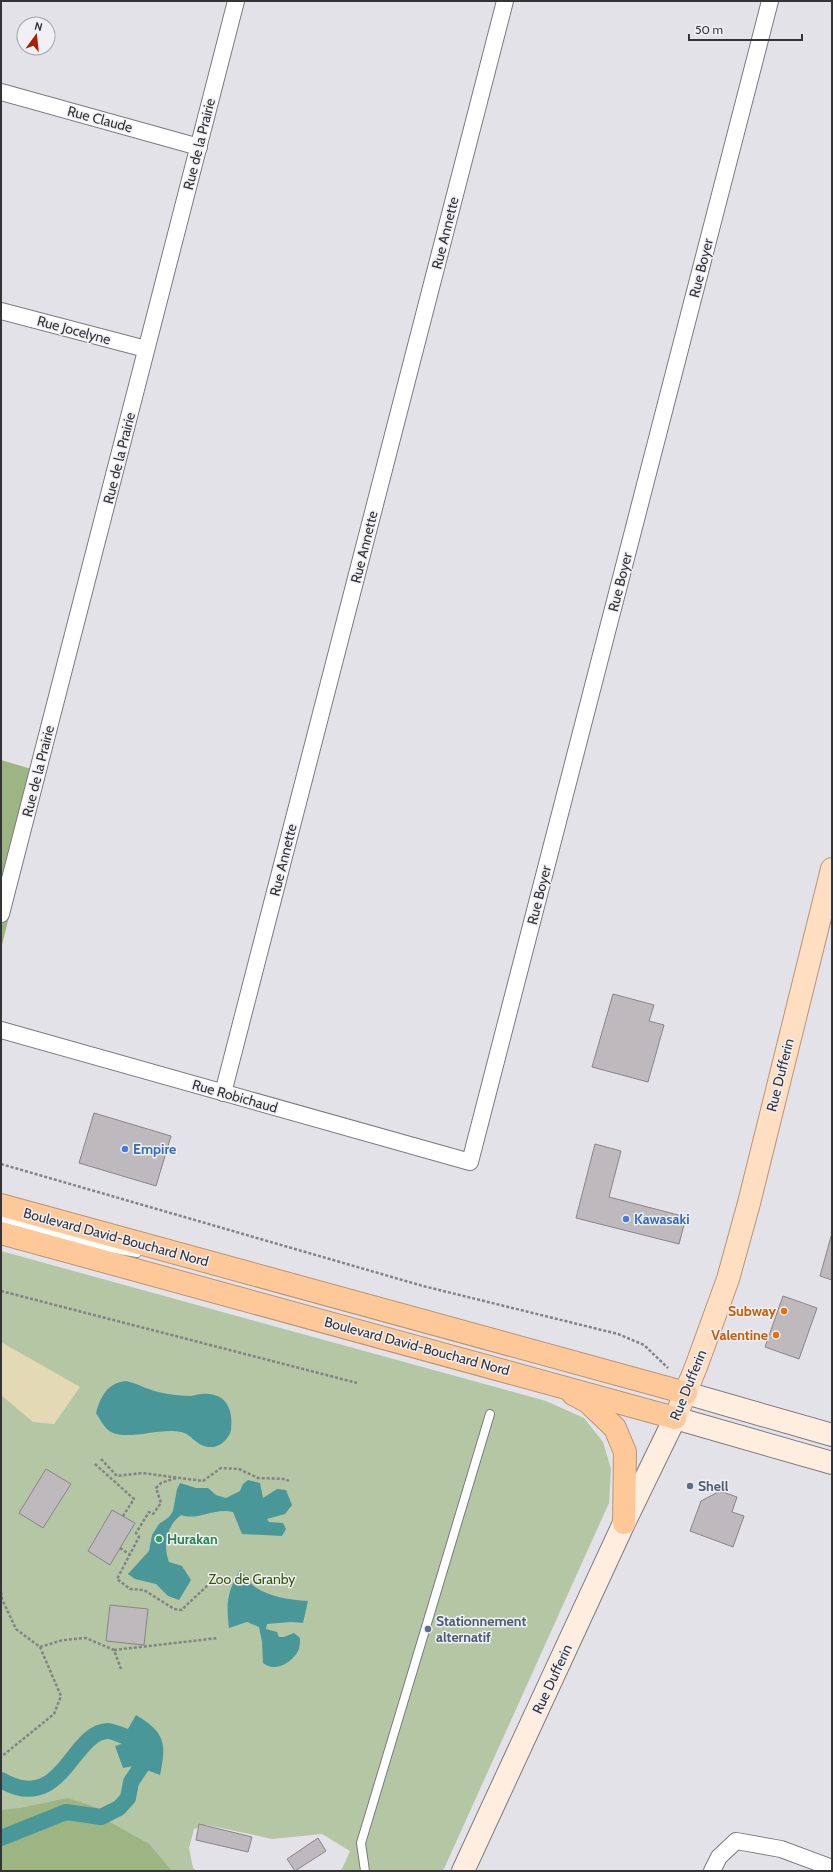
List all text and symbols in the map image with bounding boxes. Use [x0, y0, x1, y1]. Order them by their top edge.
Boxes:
north arrow [16, 16, 56, 56]
scale bar [689, 16, 802, 42]
text: N [33, 19, 44, 34]
text: 50 m [695, 22, 723, 37]
street label: Rue de la Prairie [179, 96, 219, 192]
street label: Rue Claude [65, 102, 135, 136]
street label: Rue Annette [427, 195, 463, 271]
street label: Rue Boyer [685, 236, 717, 299]
street label: Rue Jocelyne [35, 312, 113, 348]
street label: Rue de la Prairie [99, 410, 139, 506]
street label: Rue Annette [346, 509, 382, 585]
street label: Rue Boyer [604, 550, 636, 613]
street label: Rue de la Prairie [18, 723, 58, 819]
street label: Rue Annette [265, 822, 301, 898]
street label: Rue Boyer [523, 863, 555, 926]
street label: Rue Dufferin [762, 1036, 798, 1114]
street label: Rue Robichaud [190, 1075, 280, 1117]
place label: Empire [133, 1140, 176, 1158]
marker: Empire [120, 1144, 130, 1154]
street label: Boulevard David-Bouchard Nord [21, 1204, 211, 1270]
place label: Kawasaki [634, 1210, 690, 1228]
marker: Kawasaki [621, 1214, 631, 1224]
place label: Subway [728, 1302, 776, 1320]
marker: Subway [779, 1306, 789, 1316]
street label: Boulevard David-Bouchard Nord [322, 1313, 512, 1379]
place label: Valentine [711, 1326, 768, 1344]
marker: Valentine [771, 1330, 781, 1340]
street label: Rue Dufferin [666, 1347, 710, 1423]
place label: Shell [698, 1477, 729, 1495]
marker: Shell [685, 1481, 695, 1491]
place label: Hurakan [167, 1530, 218, 1548]
marker: Hurakan [154, 1534, 164, 1544]
park label: Zoo de Granby [209, 1570, 295, 1588]
place label: Stationnement alternatif [436, 1612, 526, 1646]
marker: Stationnement alternatif [423, 1624, 433, 1634]
street label: Rue Dufferin [528, 1641, 576, 1717]

